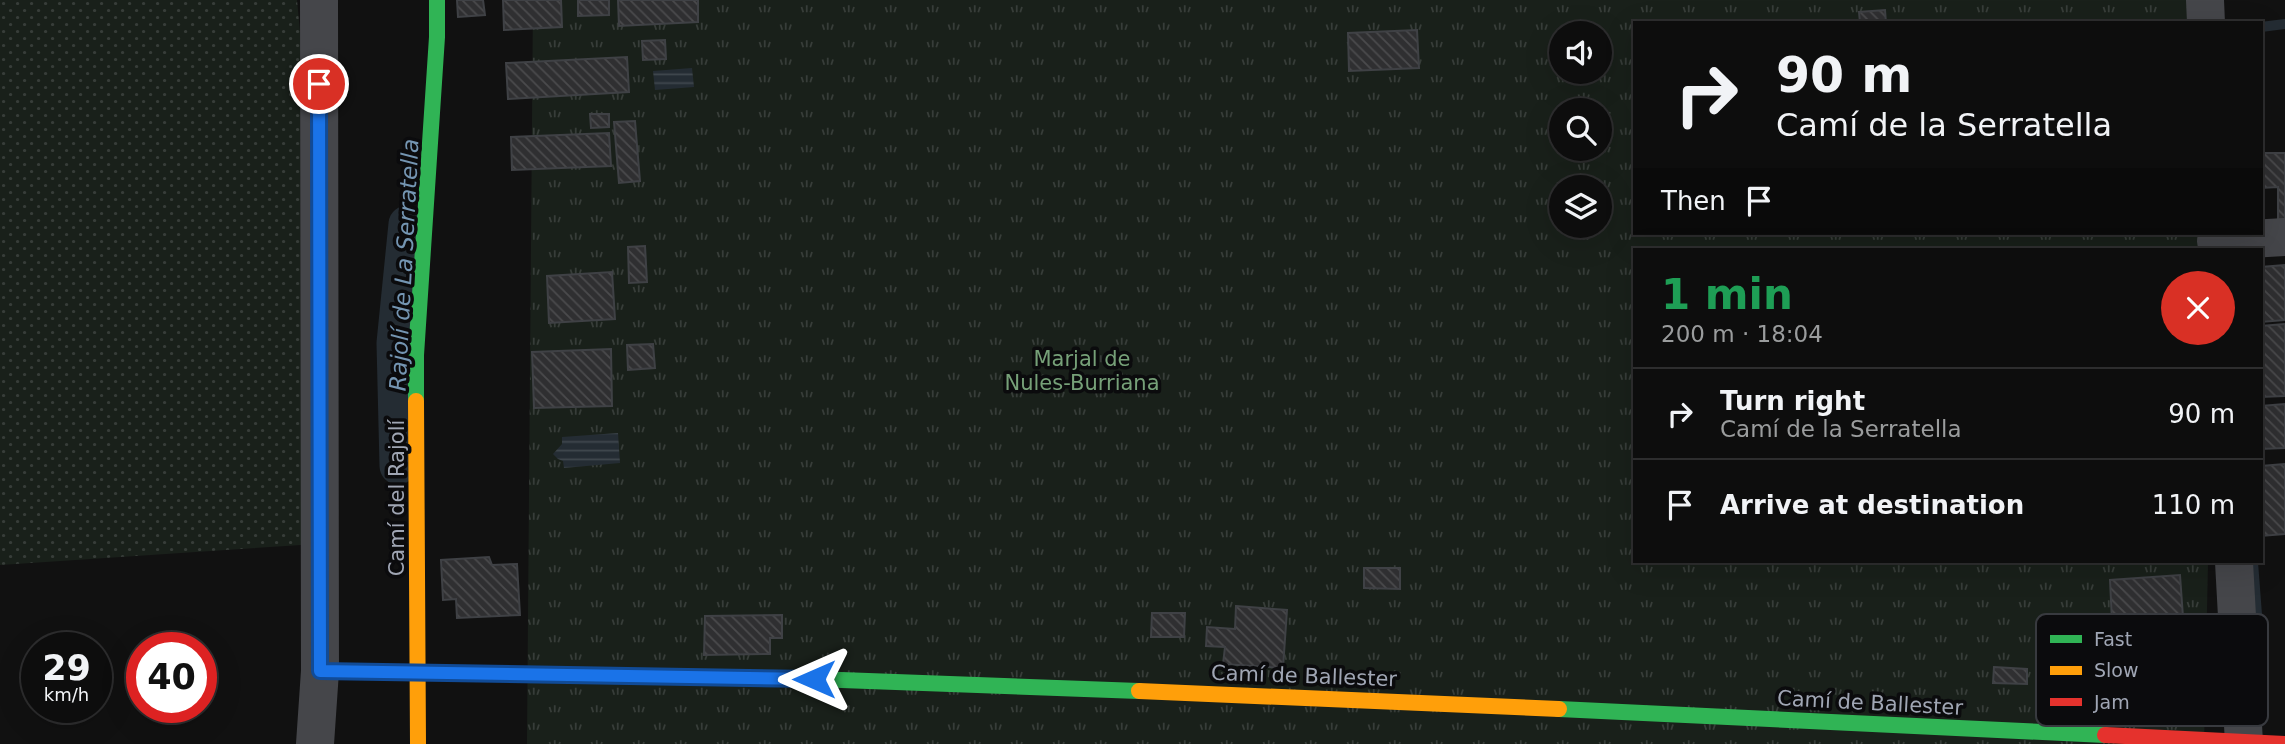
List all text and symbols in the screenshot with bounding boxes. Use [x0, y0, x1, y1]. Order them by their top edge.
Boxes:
map controls [1549, 21, 1612, 238]
button: sound [1549, 21, 1612, 84]
text: 90 m [1776, 47, 1912, 104]
icon: right [1661, 49, 1752, 140]
pin [289, 54, 349, 114]
icon: arrive [300, 65, 338, 103]
button: search [1549, 98, 1612, 161]
text: Camí de la Serratella [1776, 106, 2112, 144]
water label: Rajolí de La Serratella [384, 138, 424, 392]
button: layers [1549, 175, 1612, 238]
icon: arrive [1740, 182, 1778, 220]
text: Then [1661, 186, 1726, 216]
text: 1 min [1661, 270, 1793, 319]
button: close [2161, 271, 2235, 345]
text: 200 m · 18:04 [1661, 321, 1823, 347]
park label: Marjal de Nules-Burriana [1004, 347, 1160, 395]
text: Turn right [1720, 386, 1865, 416]
icon: right [1661, 395, 1699, 433]
text: 90 m [2168, 399, 2235, 429]
text: Camí de la Serratella [1720, 416, 1962, 442]
street label: Camí del Rajolí [385, 419, 409, 576]
icon: arrive [1661, 486, 1699, 524]
text: Arrive at destination [1720, 490, 2024, 520]
text: 110 m [2152, 490, 2235, 520]
legend [2036, 614, 2268, 726]
text: Fast [2094, 628, 2132, 650]
speed limit sign: 40 [126, 632, 217, 723]
position arrow [777, 642, 851, 716]
text: 29 [42, 648, 91, 688]
text: Slow [2094, 659, 2139, 681]
street label: Camí de Ballester [1211, 661, 1398, 691]
text: km/h [44, 684, 89, 705]
street label: Camí de Ballester [1776, 686, 1964, 720]
text: Jam [2093, 691, 2130, 713]

